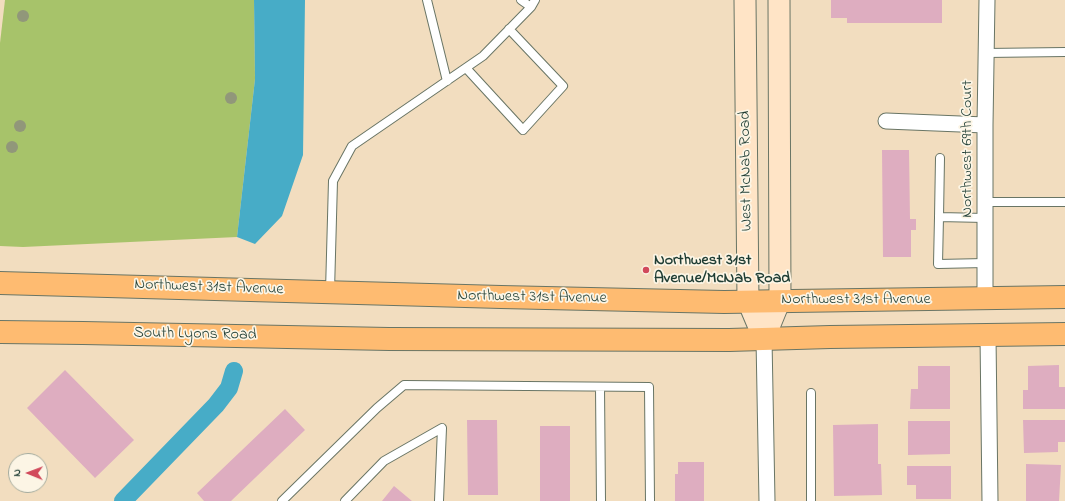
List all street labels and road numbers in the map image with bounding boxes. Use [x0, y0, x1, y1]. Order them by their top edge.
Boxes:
street label: Northwest 69th Court [958, 80, 978, 218]
street label: West McNab Road [736, 111, 758, 231]
street label: Northwest 31st Avenue [134, 276, 284, 300]
street label: Northwest 31st Avenue [457, 287, 607, 309]
street label: Northwest 31st Avenue [781, 290, 931, 310]
street label: South Lyons Road [133, 324, 257, 346]

